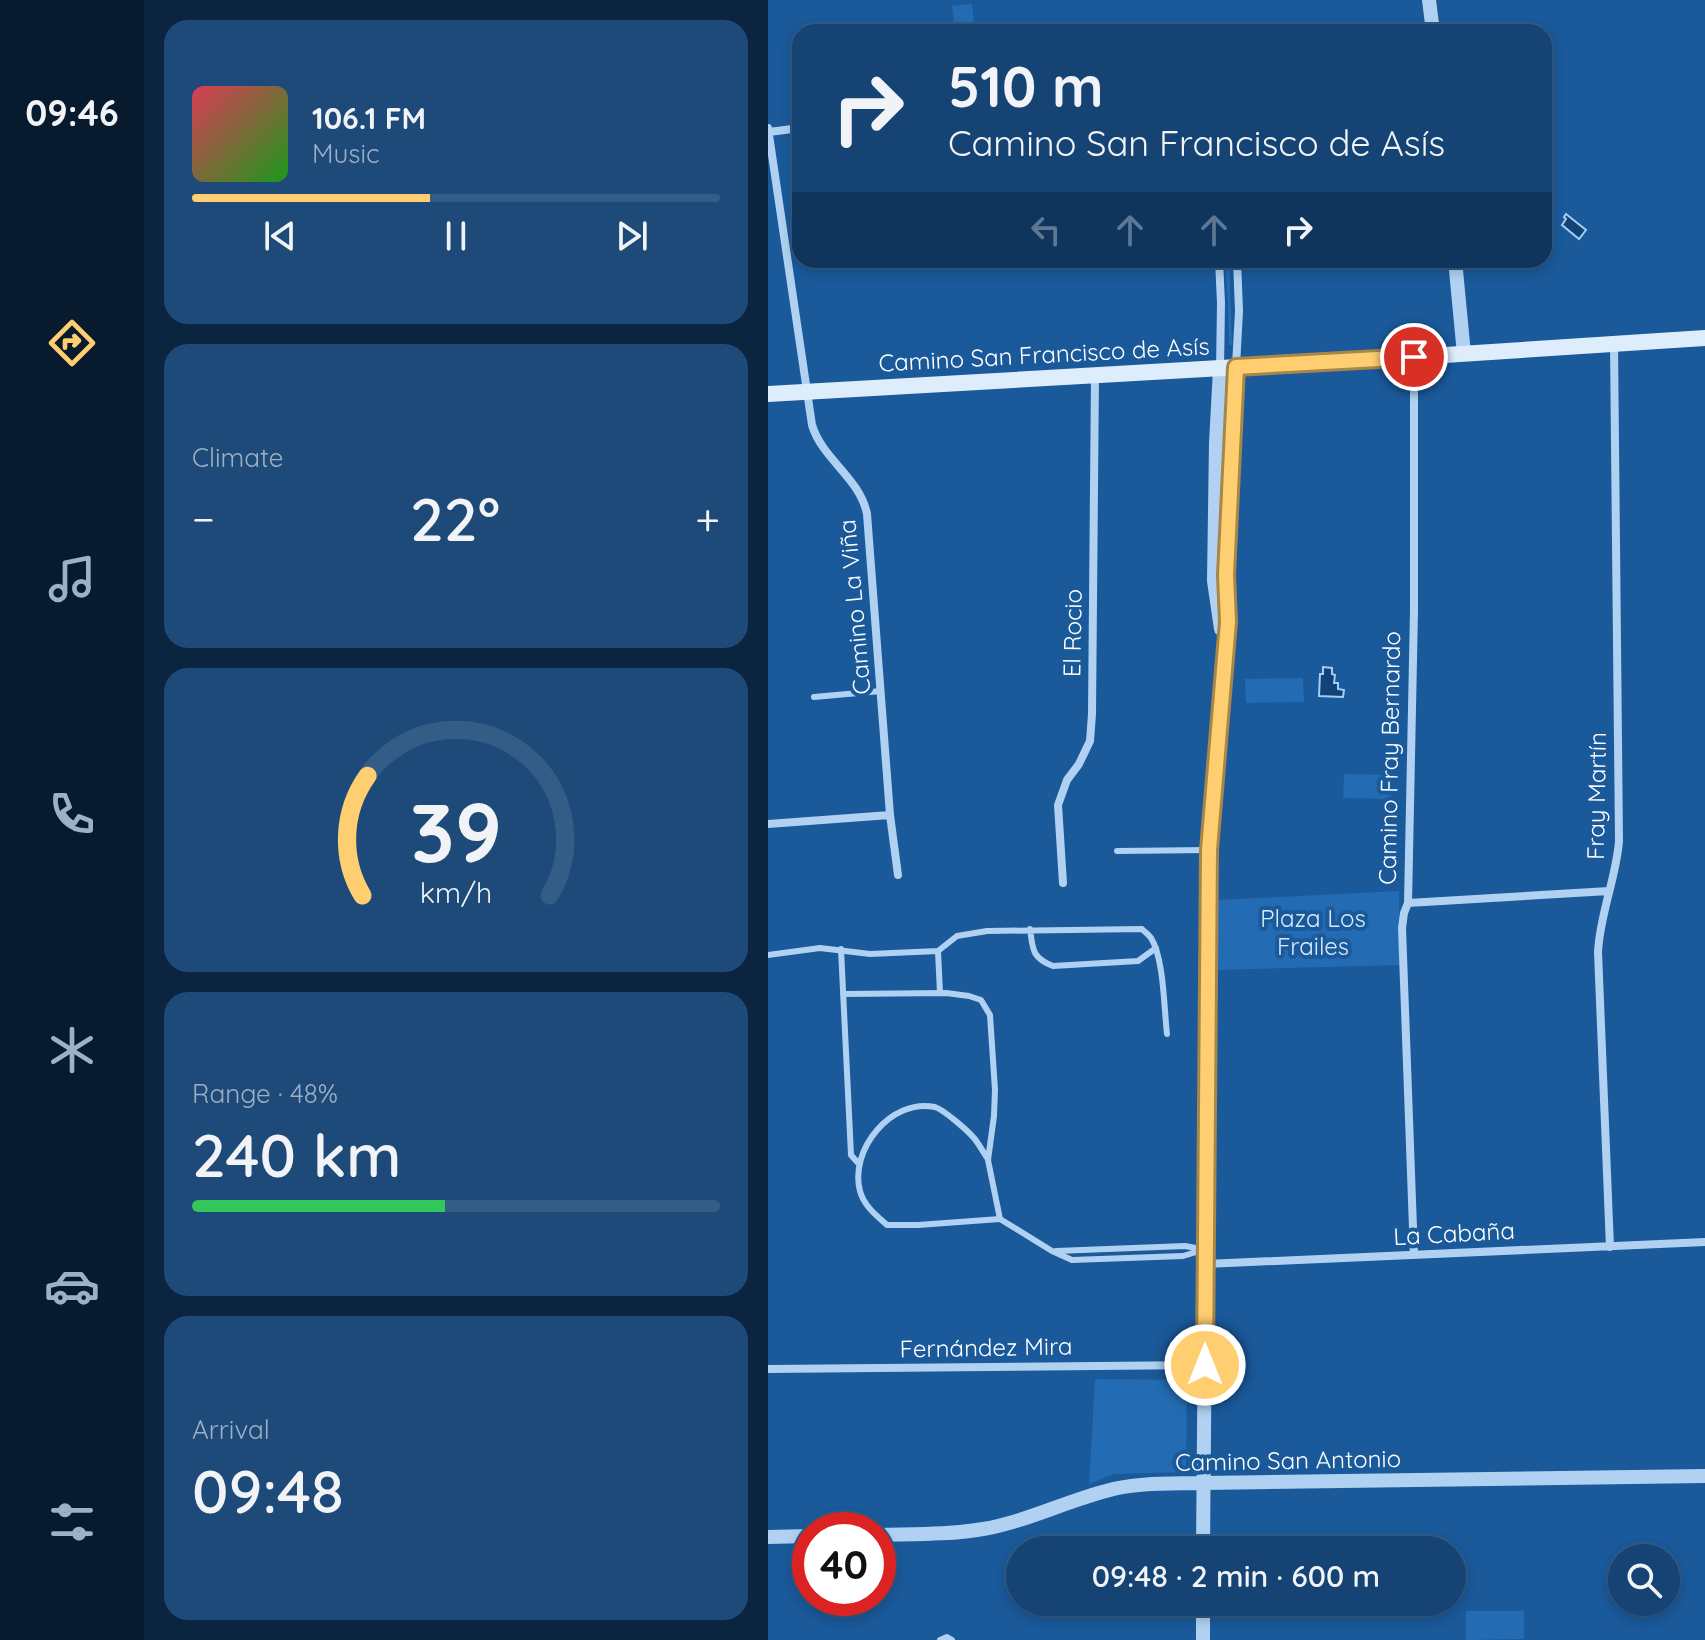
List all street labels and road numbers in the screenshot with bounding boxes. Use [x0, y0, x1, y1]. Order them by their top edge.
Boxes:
street label: Camino San Francisco de Asís [878, 330, 1210, 378]
street label: Camino La Viña [831, 518, 877, 696]
street label: El Rocio [1056, 589, 1088, 677]
street label: Camino Fray Bernardo [1372, 631, 1406, 885]
street label: Fray Martín [1580, 732, 1612, 860]
street label: La Cabaña [1393, 1215, 1515, 1251]
street label: Fernández Mira [899, 1330, 1073, 1364]
street label: Camino San Antonio [1175, 1443, 1401, 1477]

